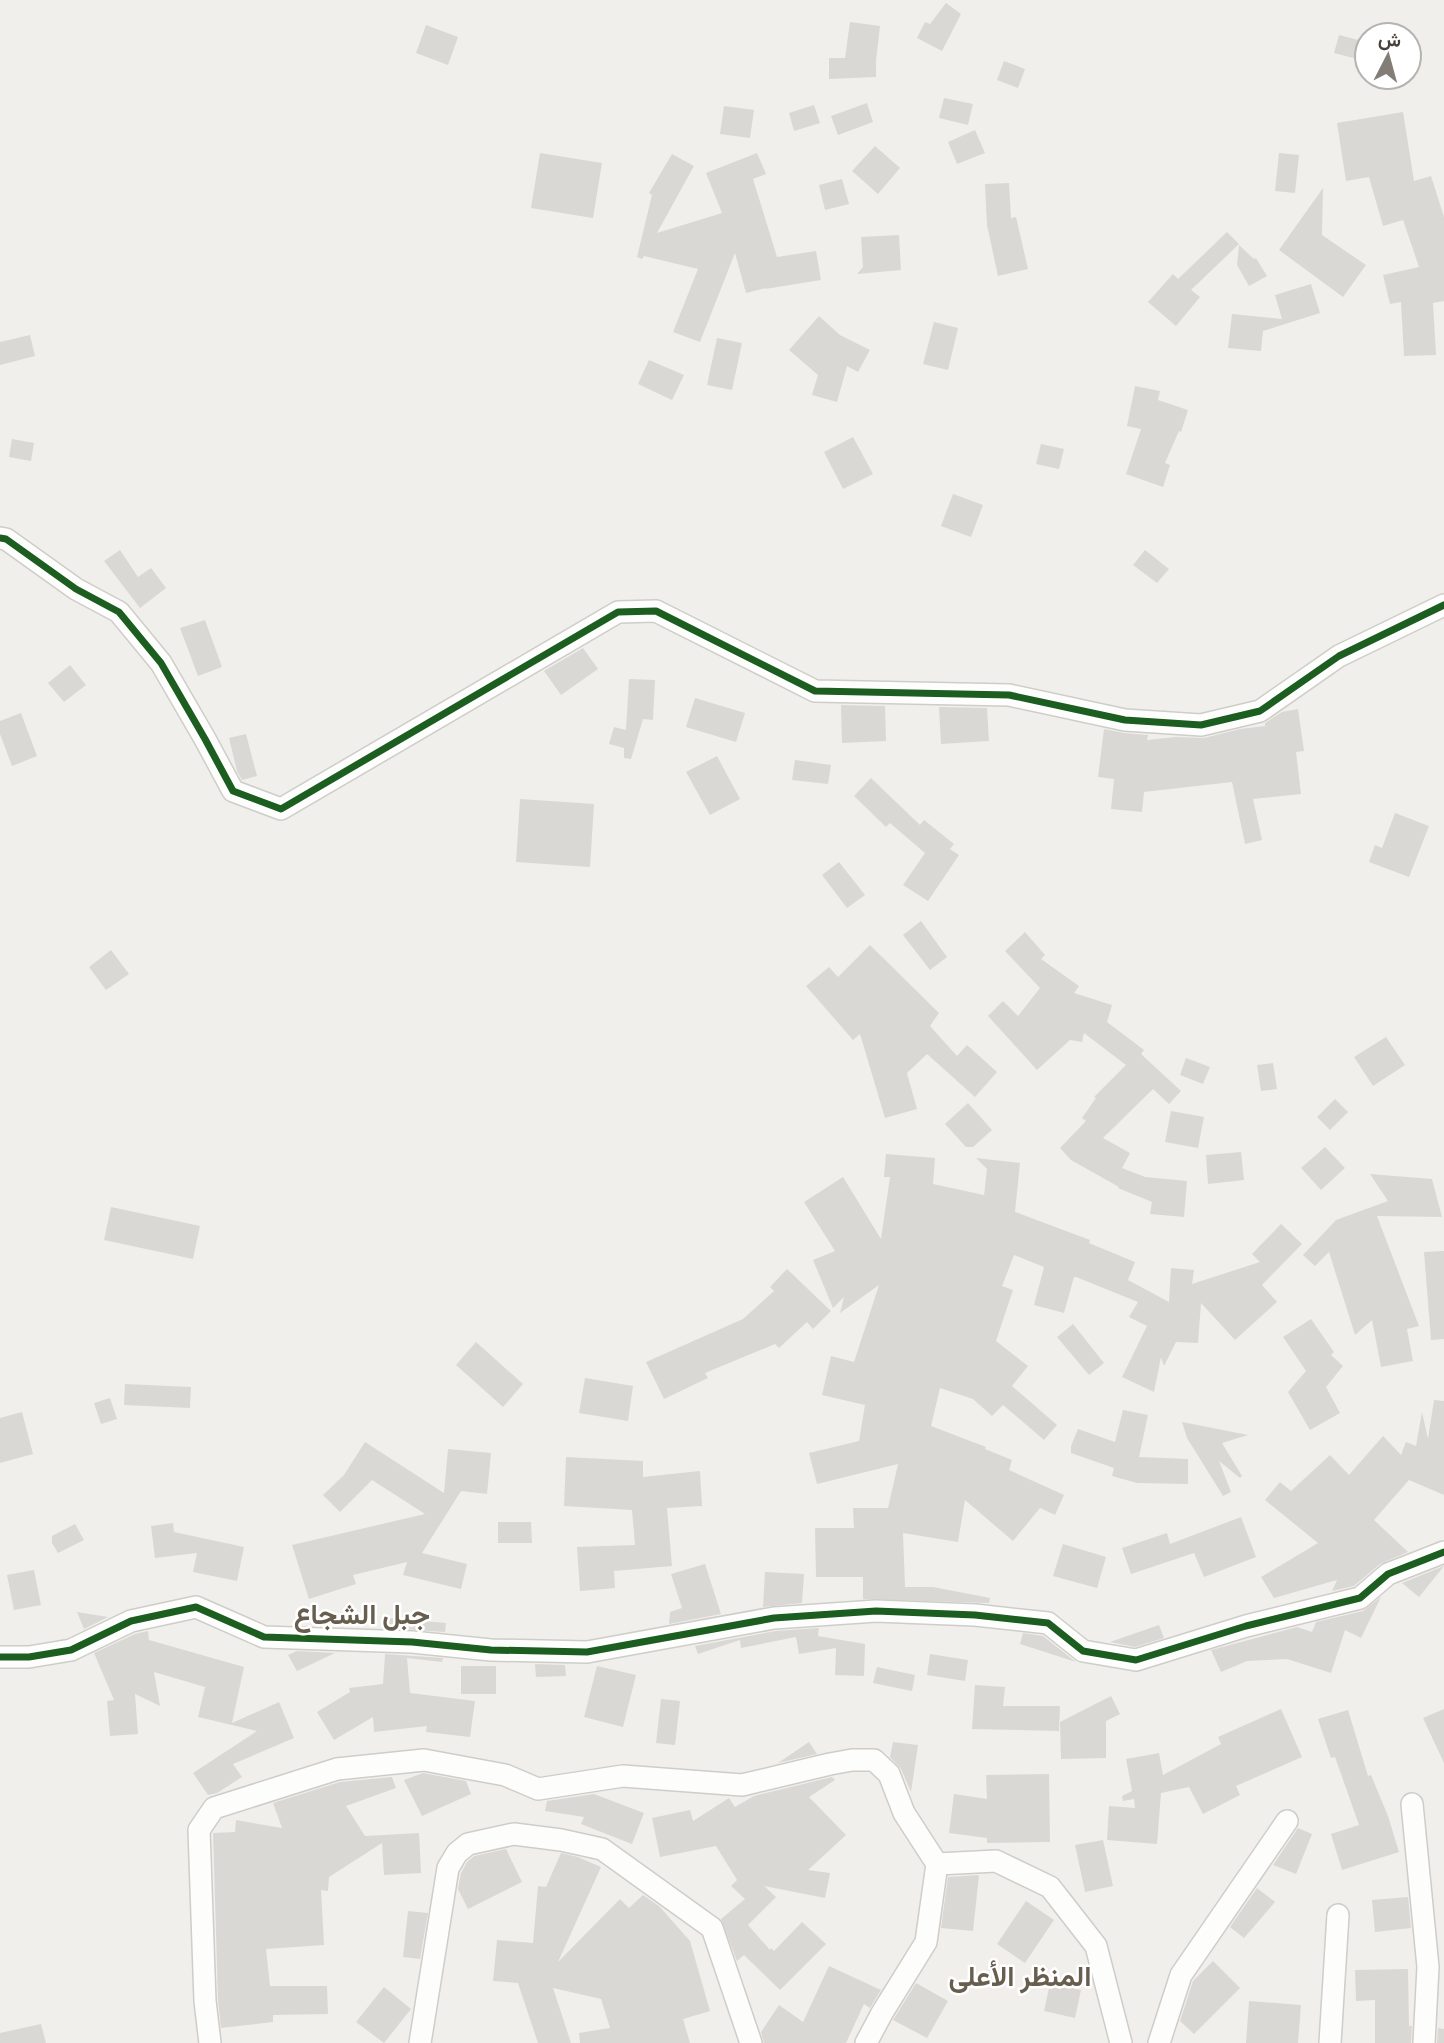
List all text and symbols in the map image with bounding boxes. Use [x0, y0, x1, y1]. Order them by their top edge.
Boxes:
north arrow [1353, 21, 1423, 91]
text: ش [1377, 27, 1402, 52]
district label: جبل الشجاع [294, 1598, 430, 1633]
district label: المنظر الأعلى [948, 1960, 1092, 1994]

